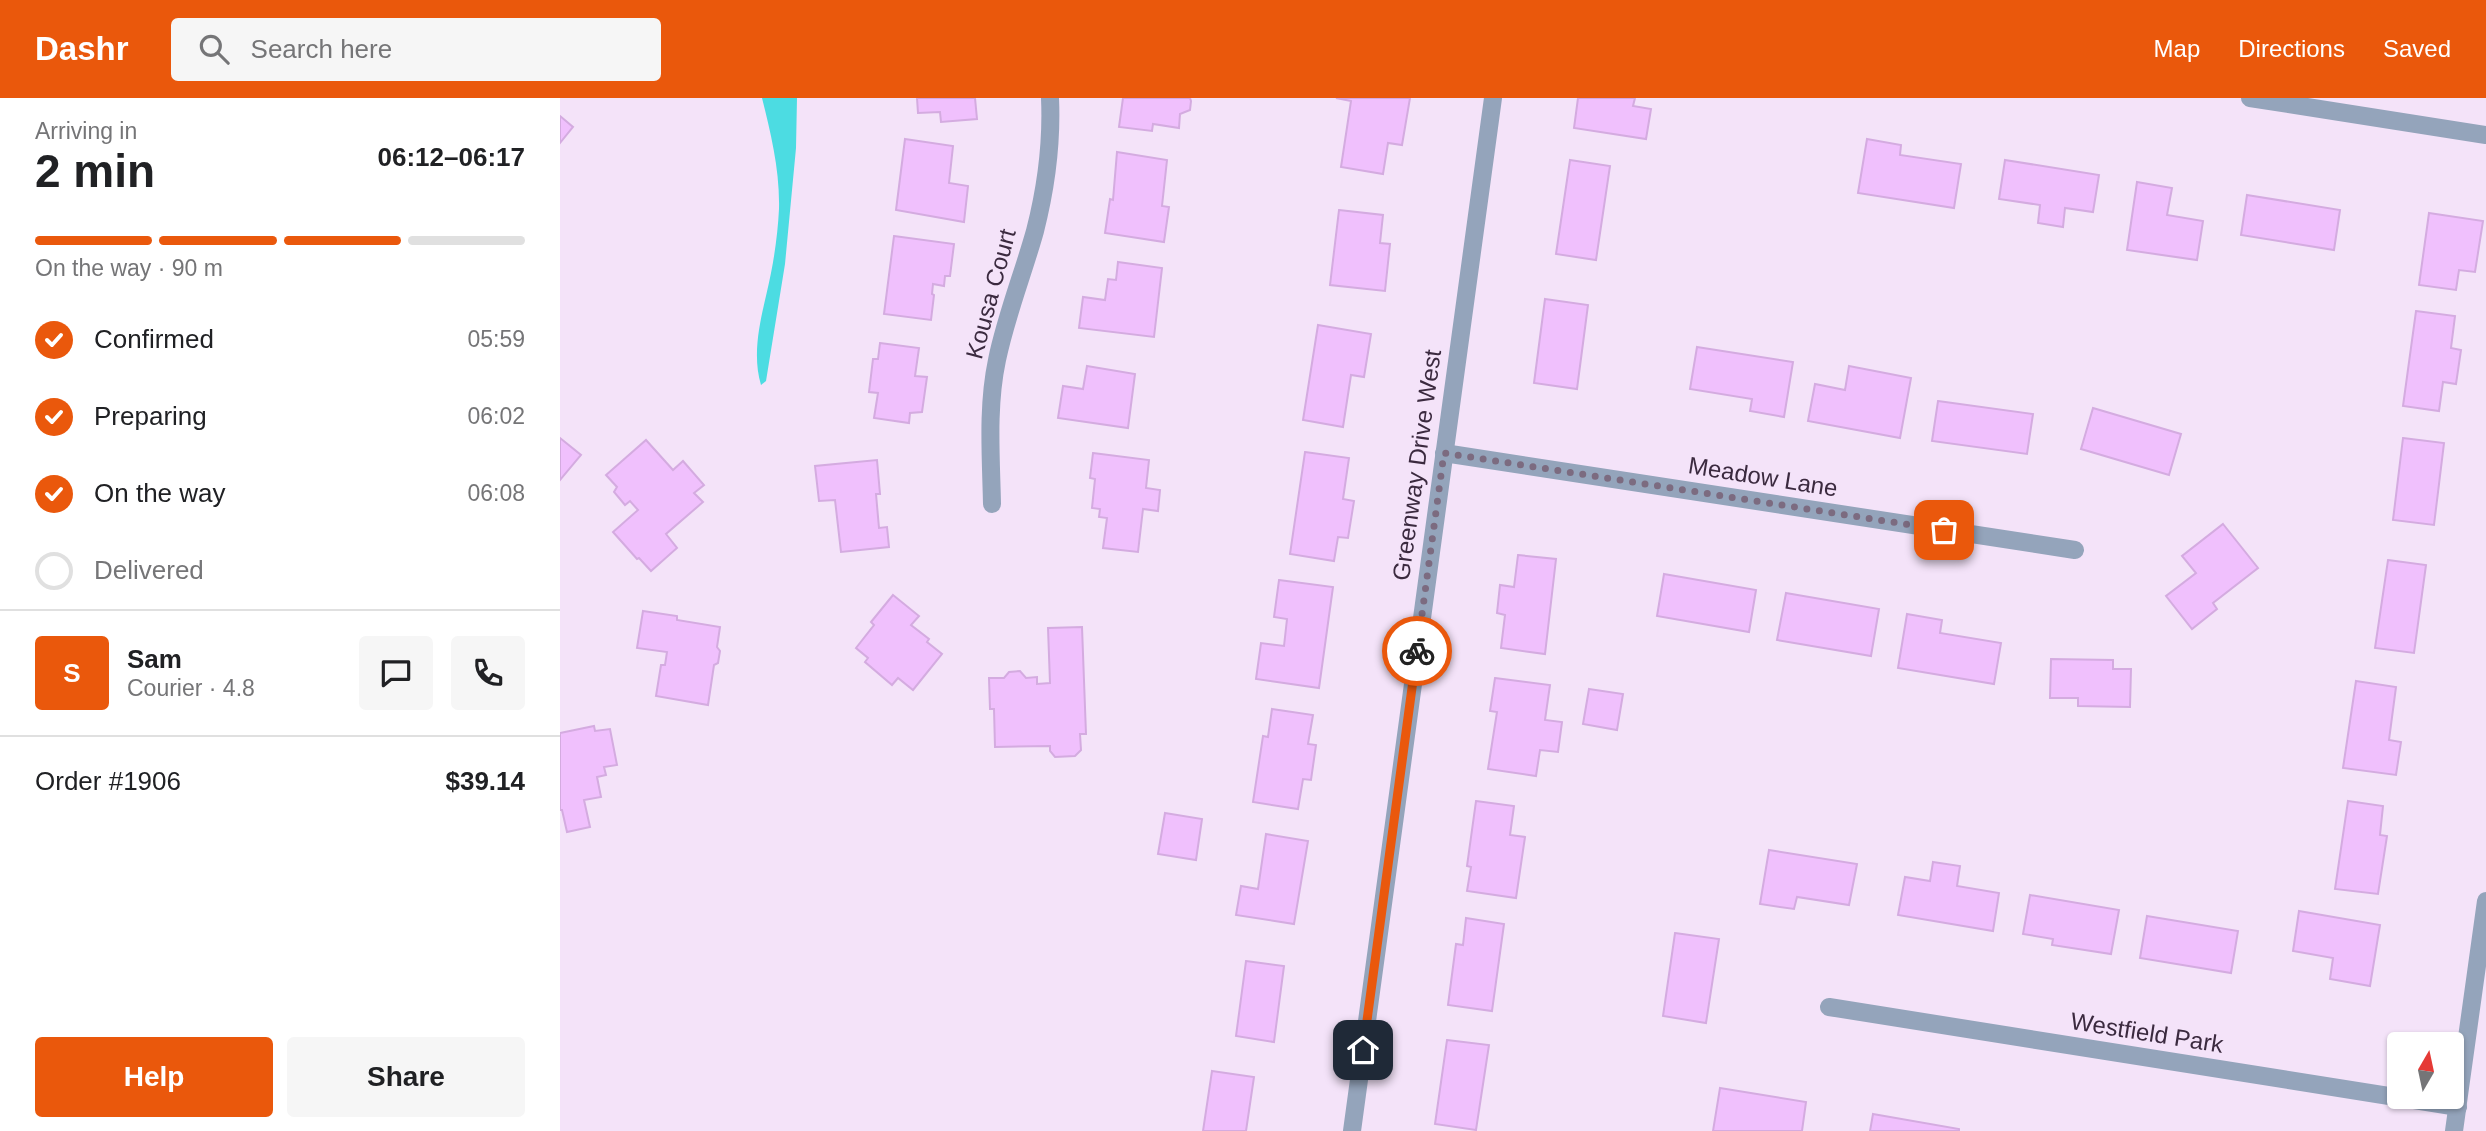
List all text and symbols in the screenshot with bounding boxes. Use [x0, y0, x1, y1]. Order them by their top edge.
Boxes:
search box [171, 18, 661, 81]
text: Dashr [35, 30, 129, 67]
icon: search [195, 30, 233, 68]
text: Search here [251, 34, 392, 64]
text: Map [2154, 35, 2200, 62]
text: Directions [2238, 35, 2345, 62]
text: Saved [2383, 35, 2451, 62]
text: Arriving in [35, 118, 137, 144]
text: 06:12–06:17 [378, 142, 525, 172]
text: 2 min [35, 145, 155, 197]
street label: Kousa Court [960, 226, 1021, 362]
text: On the way · 90 m [35, 255, 223, 281]
icon: check [35, 321, 73, 359]
text: Confirmed [94, 324, 214, 354]
text: 05:59 [467, 326, 525, 352]
street label: Greenway Drive West [1387, 347, 1446, 582]
icon: check [35, 398, 73, 436]
text: Preparing [94, 401, 207, 431]
text: 06:02 [467, 403, 525, 429]
street label: Meadow Lane [1687, 451, 1840, 502]
icon: check [35, 475, 73, 513]
text: On the way [94, 478, 226, 508]
text: 06:08 [467, 480, 525, 506]
pin [1914, 500, 1974, 560]
icon: bag [1925, 511, 1963, 549]
text: Delivered [94, 555, 204, 585]
courier [1382, 616, 1452, 686]
icon: bike [1398, 632, 1436, 670]
button: chat [359, 636, 433, 710]
button: phone [451, 636, 525, 710]
text: Sam [127, 644, 182, 674]
text: S [63, 658, 81, 688]
text: Courier · 4.8 [127, 675, 255, 701]
text: Order #1906 [35, 766, 181, 796]
text: $39.14 [445, 766, 525, 796]
street label: Westfield Park [2069, 1007, 2226, 1058]
pin [1333, 1020, 1393, 1080]
icon: home [1344, 1031, 1382, 1069]
north arrow [2387, 1032, 2464, 1110]
map controls [2387, 1032, 2464, 1109]
button: Help [35, 1037, 273, 1117]
button: Share [287, 1037, 525, 1117]

